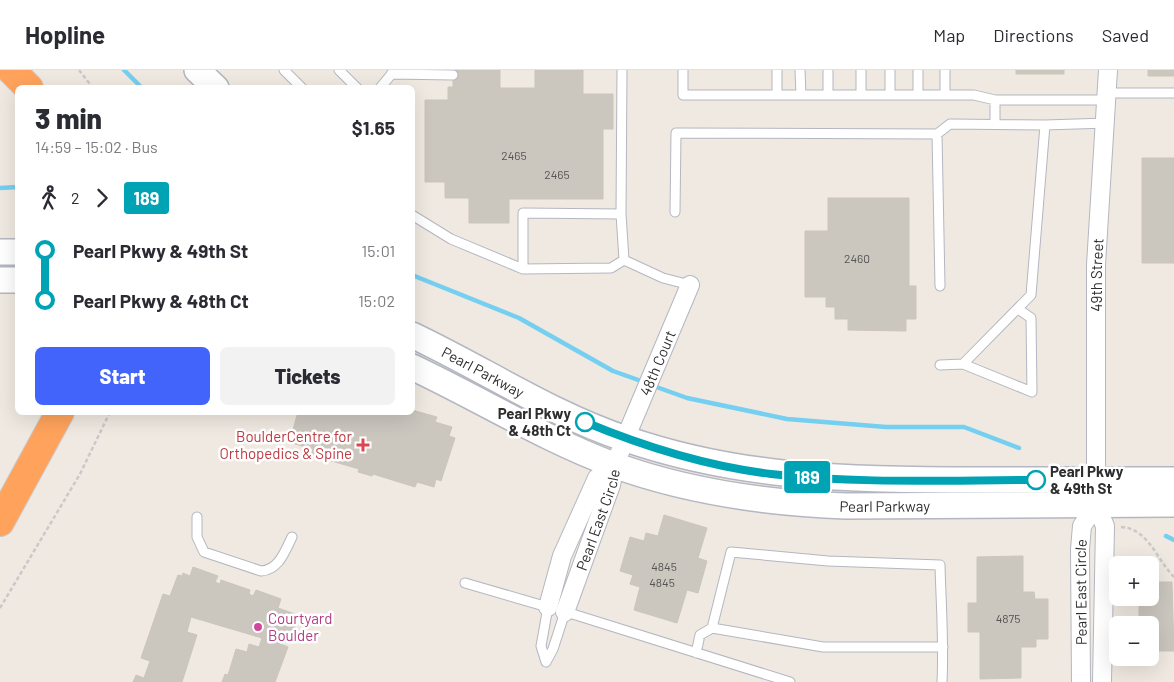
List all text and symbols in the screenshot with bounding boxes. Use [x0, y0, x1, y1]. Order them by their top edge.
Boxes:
text: Hopline [25, 20, 105, 49]
text: Map [933, 24, 965, 46]
text: Directions [993, 24, 1074, 46]
text: Saved [1102, 24, 1149, 46]
text: 3 min [35, 101, 102, 135]
text: $1.65 [352, 116, 395, 139]
text: 14:59 – 15:02 · Bus [35, 137, 158, 156]
house number: 2465 [501, 148, 527, 162]
house number: 2465 [544, 167, 570, 181]
icon: walk [35, 184, 63, 212]
icon: forward [88, 184, 116, 212]
text: 189 [134, 187, 159, 209]
text: 2 [71, 188, 80, 207]
street label: 49th Street [1087, 238, 1107, 312]
text: Pearl Pkwy & 49th St [73, 239, 248, 262]
text: 15:01 [362, 241, 395, 260]
house number: 2460 [844, 251, 870, 265]
text: Pearl Pkwy & 48th Ct [73, 289, 249, 312]
text: 15:02 [358, 291, 395, 310]
street label: 48th Court [635, 327, 679, 398]
street label: Pearl Parkway [439, 342, 527, 401]
button: Start [35, 347, 210, 405]
button: Tickets [220, 347, 395, 405]
place label: Pearl Pkwy & 48th Ct [498, 404, 571, 439]
marker: Pearl Pkwy & 48th Ct [575, 412, 595, 432]
place label: BoulderCentre for Orthopedics & Spine [219, 427, 353, 462]
marker: BoulderCentre for Orthopedics & Spine [356, 438, 370, 452]
line badge: 189 [778, 461, 836, 493]
place label: Pearl Pkwy & 49th St [1050, 462, 1124, 497]
text: 189 [794, 466, 820, 488]
street label: Pearl East Circle [572, 468, 623, 573]
marker: Pearl Pkwy & 49th St [1026, 470, 1046, 490]
street label: Pearl Parkway [839, 496, 930, 515]
street label: Pearl East Circle [1071, 538, 1090, 645]
map controls [1109, 556, 1159, 666]
button: + [1109, 556, 1159, 606]
house number: 4845 [651, 559, 677, 573]
house number: 4845 [649, 575, 675, 589]
place label: Courtyard Boulder [268, 609, 332, 644]
house number: 4875 [996, 611, 1020, 625]
button: − [1109, 616, 1159, 666]
marker: Courtyard Boulder [252, 621, 264, 633]

